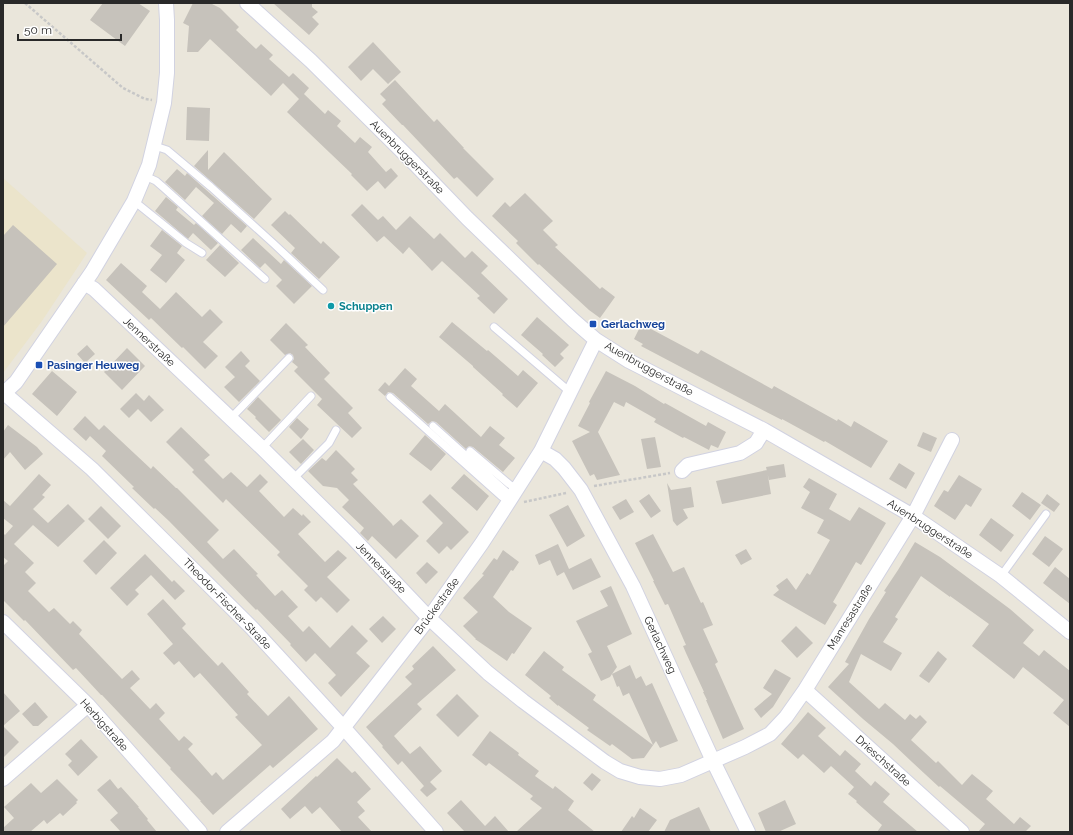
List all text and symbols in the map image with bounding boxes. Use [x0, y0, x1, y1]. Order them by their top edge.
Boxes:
scale bar [18, 16, 121, 42]
text: 50 m [24, 23, 52, 37]
street label: Auenbruggerstraße [367, 117, 447, 197]
place label: Schuppen [339, 300, 393, 313]
marker: Schuppen [326, 301, 336, 311]
street label: Jennerstraße [120, 315, 178, 370]
place label: Gerlachweg [601, 318, 665, 331]
marker: Gerlachweg [588, 319, 598, 329]
street label: Auenbruggerstraße [602, 339, 696, 399]
place label: Pasinger Heuweg [47, 359, 139, 372]
marker: Pasinger Heuweg [34, 360, 44, 370]
street label: Auenbruggerstraße [885, 497, 976, 562]
street label: Jennerstraße [353, 540, 409, 597]
street label: Theodor-Fischer-Straße [180, 556, 274, 653]
street label: Brückestraße [412, 575, 462, 637]
street label: Manresastraße [825, 581, 876, 652]
street label: Gerlachweg [641, 614, 679, 676]
street label: Herbigstraße [77, 696, 131, 754]
street label: Drieschstraße [853, 733, 914, 790]

